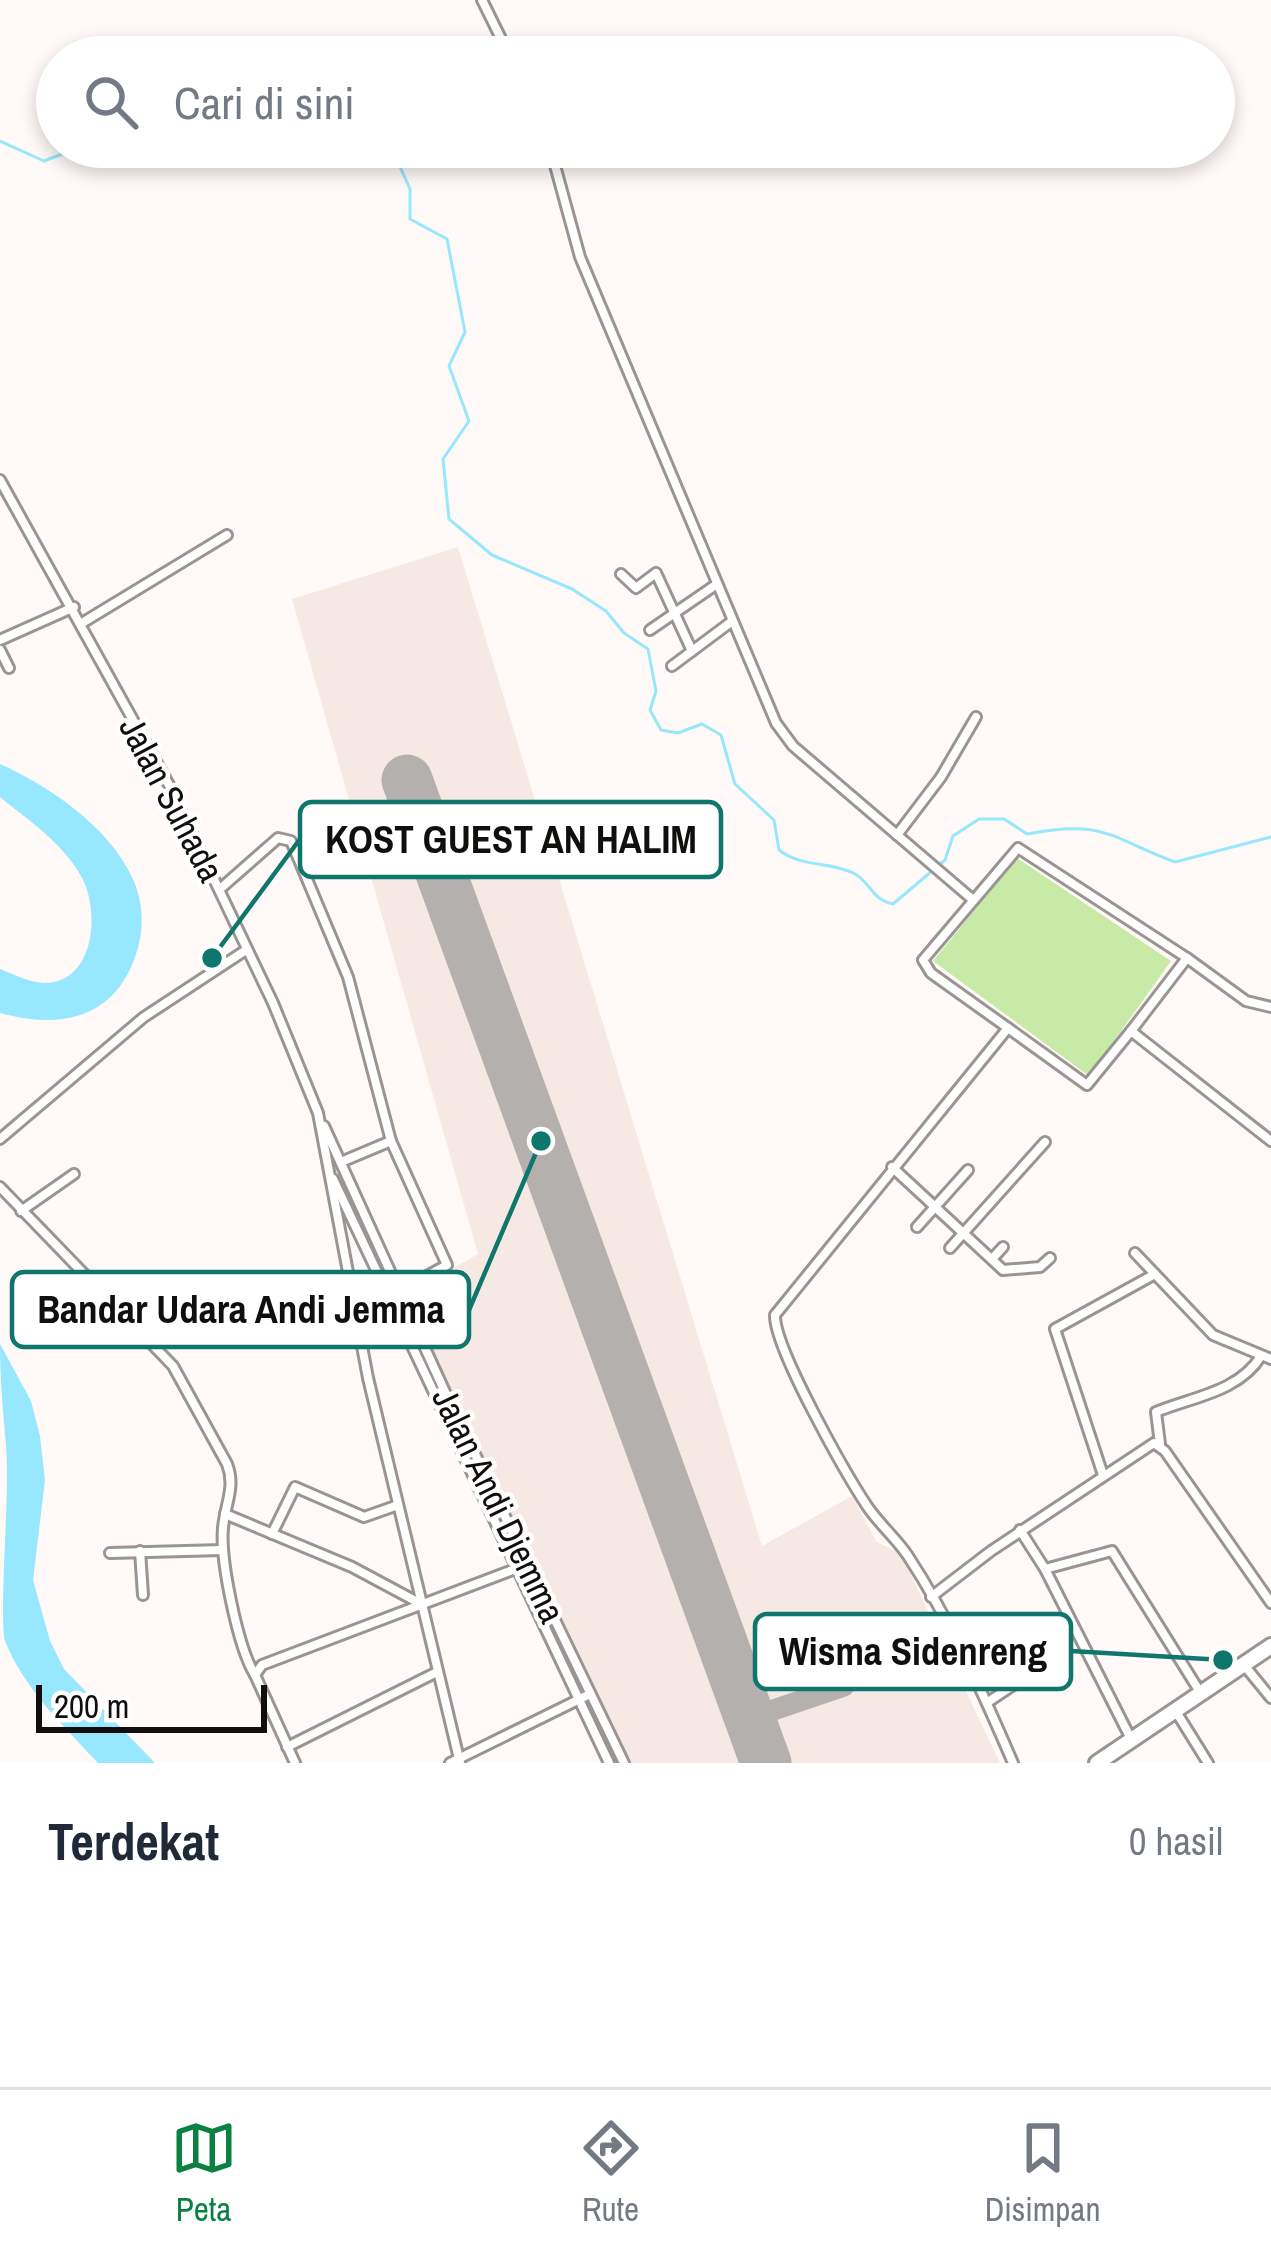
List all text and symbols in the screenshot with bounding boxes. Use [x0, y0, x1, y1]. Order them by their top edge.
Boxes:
search box [36, 36, 1235, 168]
icon: search [78, 69, 144, 135]
text: Cari di sini [174, 72, 355, 133]
street label: Jalan Suhada [108, 708, 236, 890]
callout: KOST GUEST AN HALIM [300, 802, 721, 877]
text: KOST GUEST AN HALIM [325, 813, 697, 865]
callout: Bandar Udara Andi Jemma [12, 1272, 469, 1347]
text: Bandar Udara Andi Jemma [37, 1283, 445, 1335]
street label: Jalan Andi Djemma [421, 1379, 577, 1631]
callout: Wisma Sidenreng [755, 1614, 1071, 1689]
text: Wisma Sidenreng [779, 1625, 1048, 1677]
scale bar [36, 1679, 267, 1732]
text: 200 m [54, 1684, 129, 1728]
text: Terdekat [48, 1807, 219, 1876]
text: 0 hasil [1129, 1815, 1223, 1867]
tab: Peta [171, 2115, 237, 2231]
tab: Rute [578, 2115, 644, 2231]
tab: Disimpan [985, 2115, 1100, 2231]

